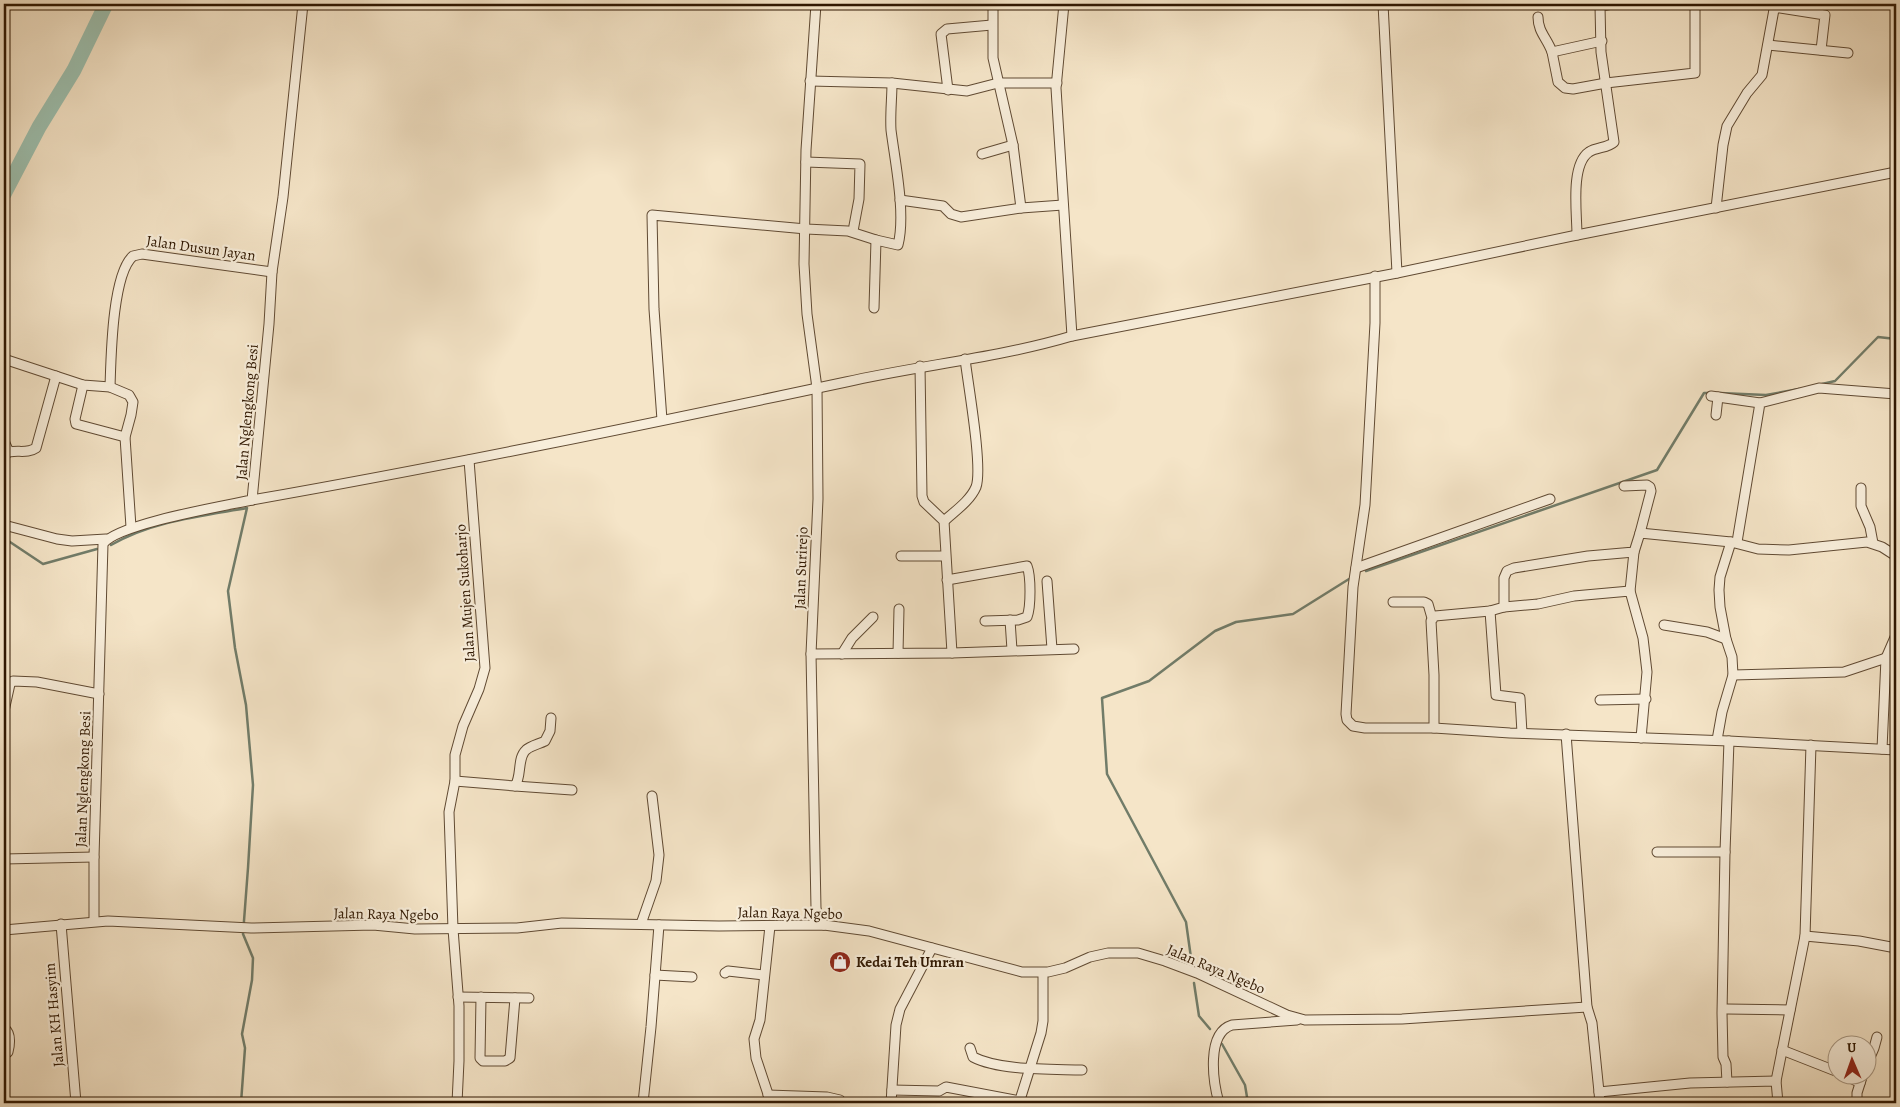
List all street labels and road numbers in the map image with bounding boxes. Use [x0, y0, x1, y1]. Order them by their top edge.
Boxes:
street label: Jalan Dusun Jayan [145, 230, 257, 266]
street label: Jalan Nglengkong Besi [231, 343, 263, 481]
street label: Jalan Mujen Sukoharjo [450, 523, 480, 663]
street label: Jalan Surirejo [790, 526, 812, 610]
street label: Jalan Nglengkong Besi [71, 710, 95, 848]
street label: Jalan Raya Ngebo [737, 902, 843, 924]
street label: Jalan Raya Ngebo [333, 903, 439, 925]
street label: Jalan Raya Ngebo [1164, 939, 1268, 999]
street label: Jalan KH Hasyim [39, 962, 69, 1068]

